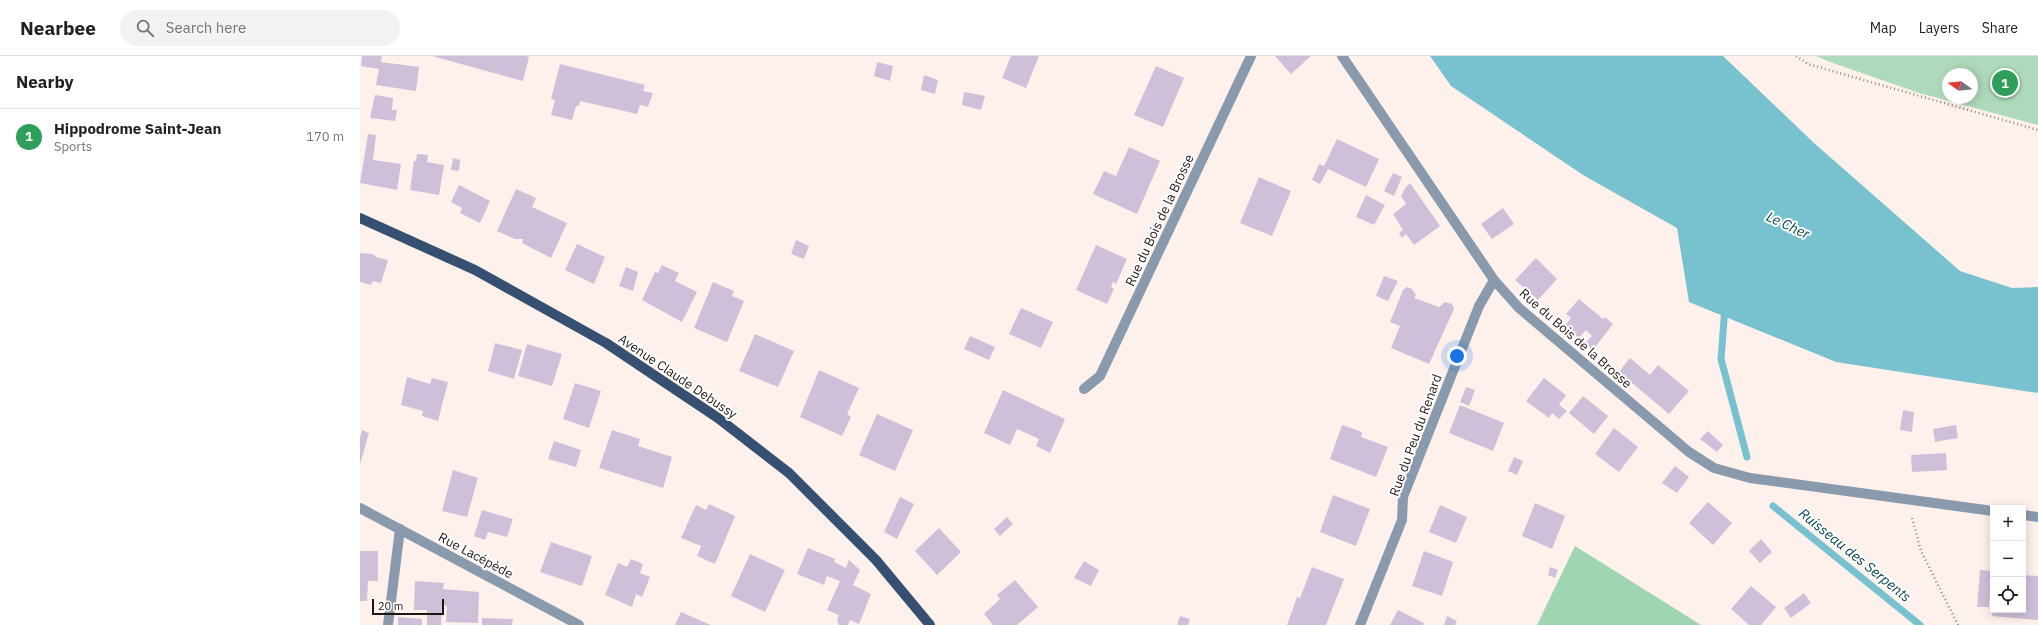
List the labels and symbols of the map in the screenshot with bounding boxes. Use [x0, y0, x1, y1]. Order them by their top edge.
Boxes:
north arrow [1942, 68, 1978, 104]
pin: 1 [1992, 68, 2018, 98]
street label: Rue du Bois de la Brosse [1121, 151, 1198, 289]
water label: Le Cher [1764, 207, 1813, 243]
street label: Rue du Bois de la Brosse [1516, 285, 1636, 392]
street label: Avenue Claude Debussy [615, 330, 741, 423]
your location [1447, 346, 1467, 366]
street label: Rue du Peu du Renard [1385, 372, 1446, 499]
water label: Ruisseau des Serpents [1795, 504, 1915, 606]
street label: Rue Lacépède [435, 529, 516, 582]
scale bar [372, 597, 444, 616]

